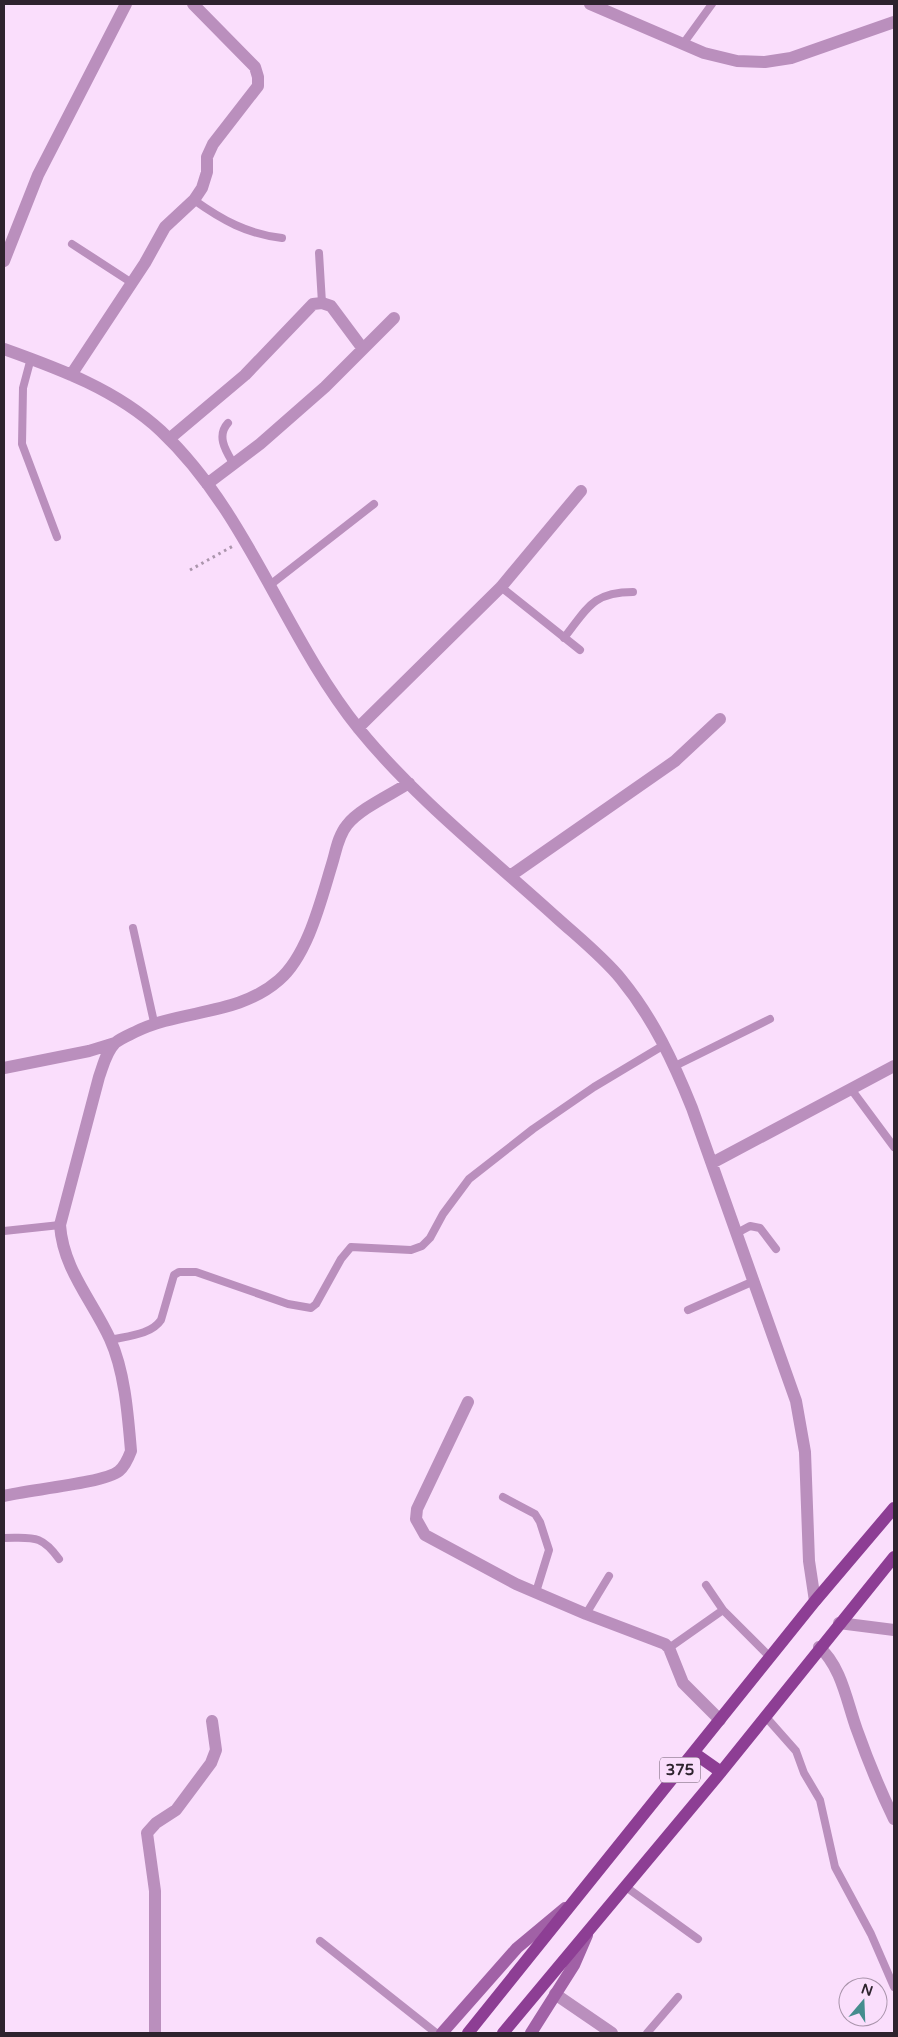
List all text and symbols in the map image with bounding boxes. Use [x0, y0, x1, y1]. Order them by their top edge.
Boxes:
road number: 375 [660, 1758, 700, 1782]
north arrow [838, 1977, 888, 2027]
text: N [859, 1980, 875, 2000]

